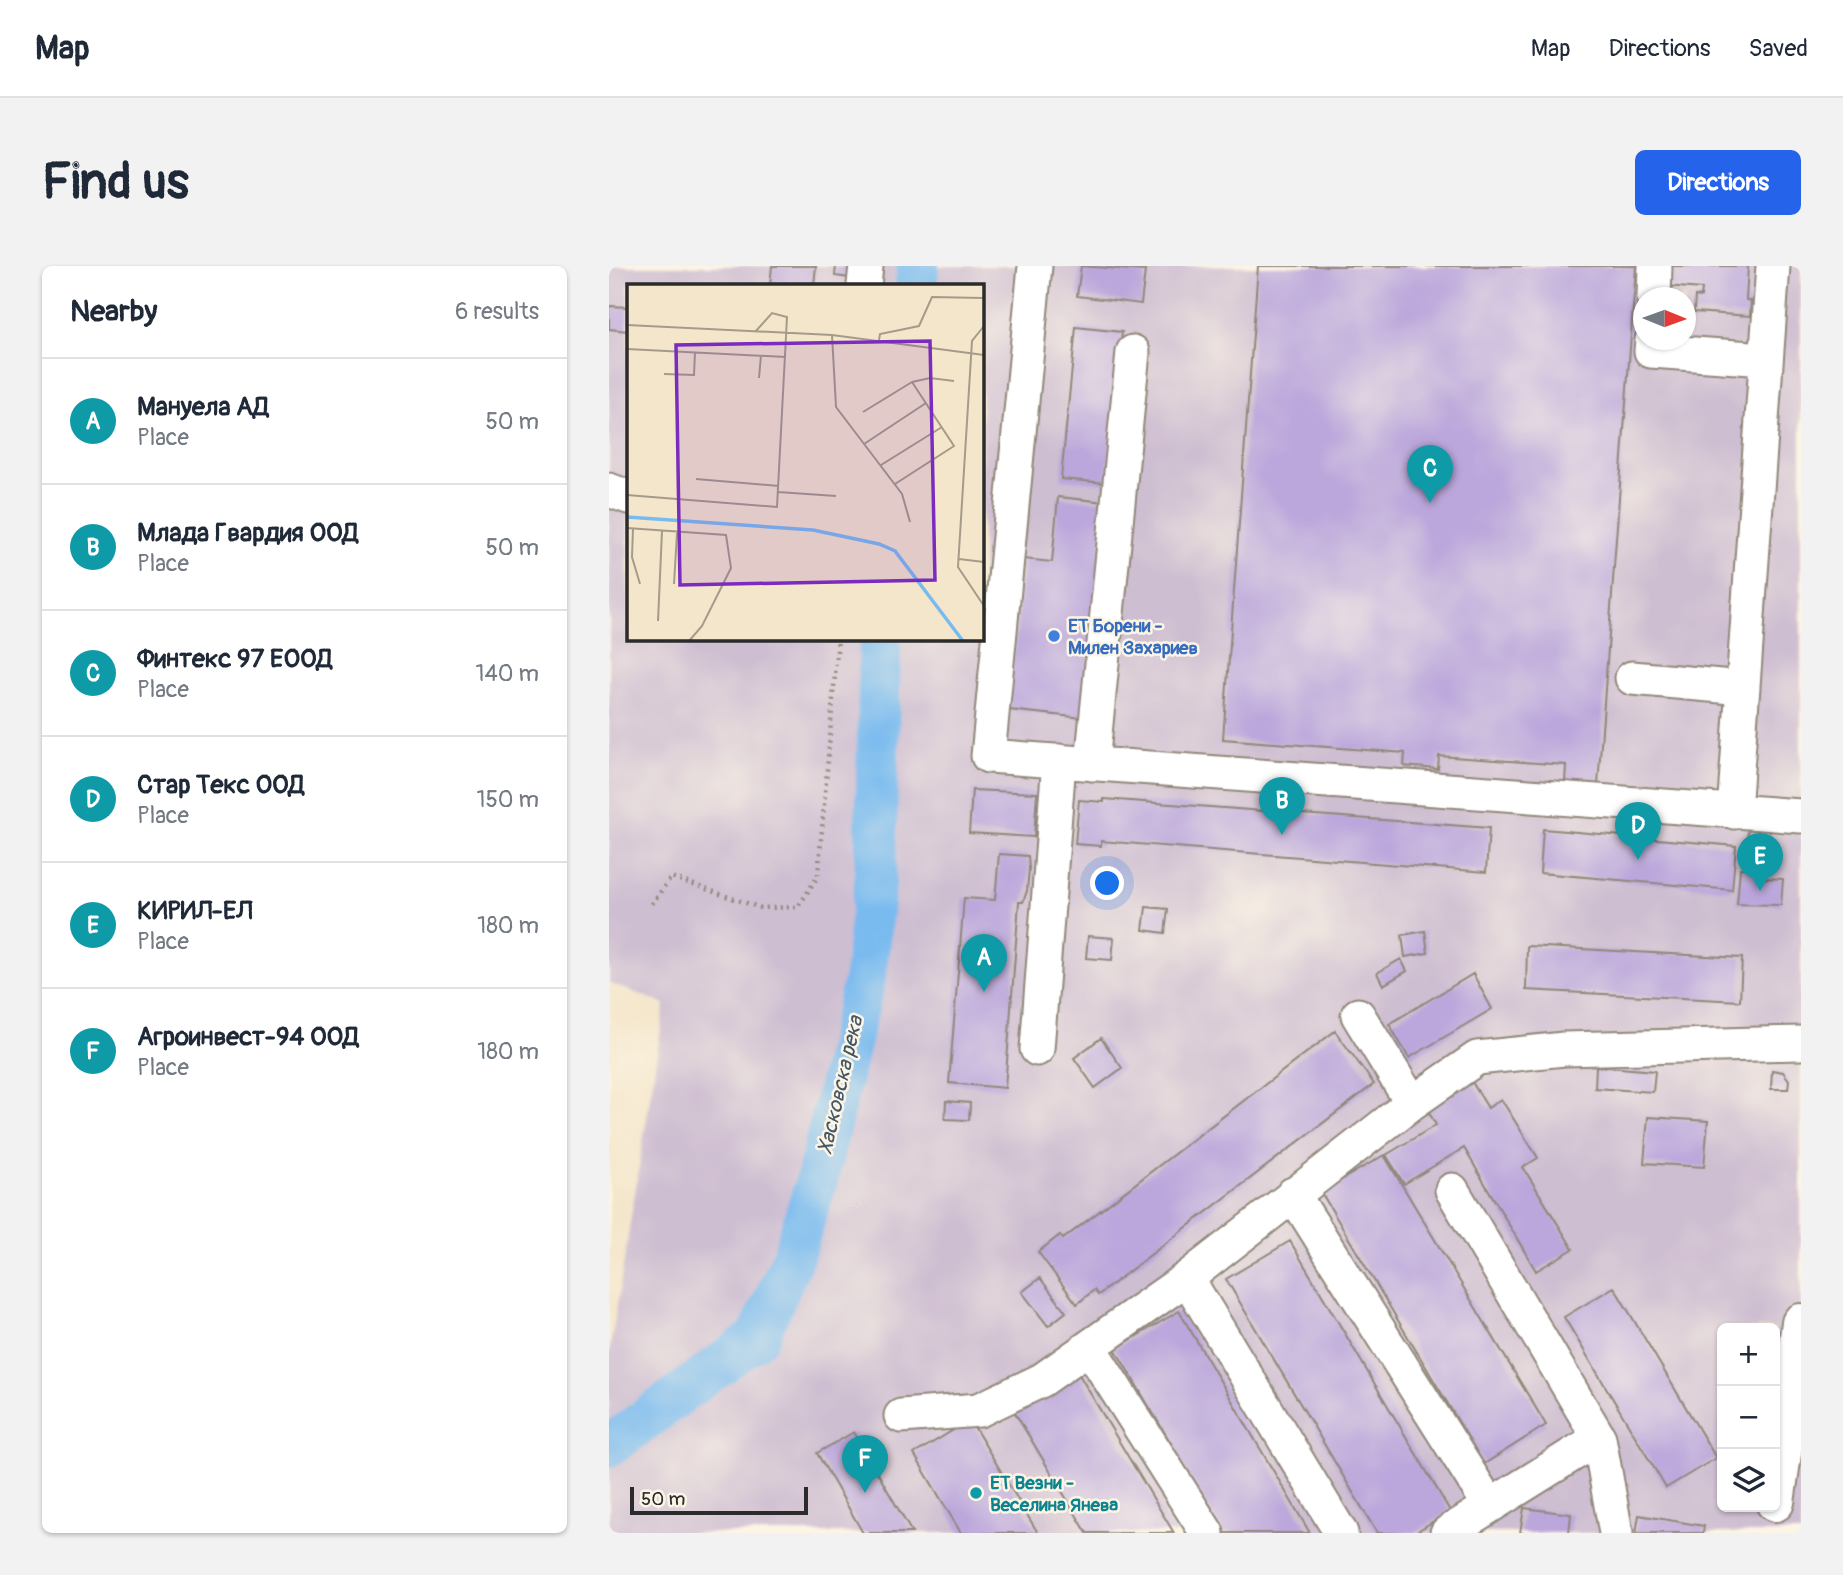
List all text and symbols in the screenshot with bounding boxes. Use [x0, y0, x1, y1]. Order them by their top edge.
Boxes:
text: Map [35, 28, 90, 69]
text: Map [1531, 34, 1571, 63]
text: Directions [1609, 34, 1710, 63]
text: Saved [1748, 34, 1808, 63]
button: Directions [1635, 150, 1801, 215]
text: Find us [42, 152, 189, 213]
inset map [627, 284, 983, 640]
north arrow [1633, 287, 1696, 350]
text: Nearby [70, 293, 157, 330]
text: 6 results [455, 297, 539, 326]
text: Мануела АД [137, 391, 269, 423]
text: A [86, 407, 100, 436]
text: 50 m [485, 407, 539, 436]
text: Place [137, 423, 189, 452]
pin: C [1407, 445, 1453, 503]
text: Млада Гвардия ООД [137, 517, 358, 549]
text: B [86, 533, 100, 562]
text: 50 m [485, 533, 539, 562]
text: Place [137, 549, 189, 578]
place label: ЕТ Борени - Милен Захариев [1068, 614, 1198, 660]
marker: ЕТ Борени - Милен Захариев [1046, 628, 1062, 644]
text: Финтекс 97 ЕООД [137, 643, 332, 675]
text: C [86, 659, 100, 688]
text: 140 m [476, 659, 539, 688]
text: Place [137, 675, 189, 704]
text: Стар Текс ООД [137, 769, 304, 801]
pin: B [1259, 777, 1305, 835]
text: D [86, 785, 100, 814]
text: 150 m [476, 785, 539, 814]
text: Place [137, 801, 189, 830]
pin: D [1615, 802, 1661, 860]
pin: E [1737, 833, 1783, 891]
your location [1090, 866, 1124, 900]
text: КИРИЛ-ЕЛ [137, 895, 252, 927]
text: E [87, 911, 99, 940]
text: 180 m [477, 911, 539, 940]
text: Place [137, 927, 189, 956]
pin: A [961, 934, 1007, 992]
water label: Хасковска река [811, 1012, 870, 1157]
text: Агроинвест-94 ООД [137, 1021, 359, 1053]
text: F [86, 1037, 100, 1066]
text: 180 m [477, 1037, 539, 1066]
text: Place [137, 1053, 189, 1082]
map controls [1717, 1323, 1780, 1512]
button: + [1717, 1323, 1780, 1386]
button: − [1717, 1386, 1780, 1449]
pin: F [842, 1435, 888, 1493]
button: layers [1717, 1449, 1780, 1512]
place label: ЕТ Везни - Веселина Янева [990, 1471, 1118, 1517]
scale bar [630, 1484, 809, 1516]
marker: ЕТ Везни - Веселина Янева [968, 1485, 984, 1501]
text: 50 m [641, 1487, 685, 1511]

